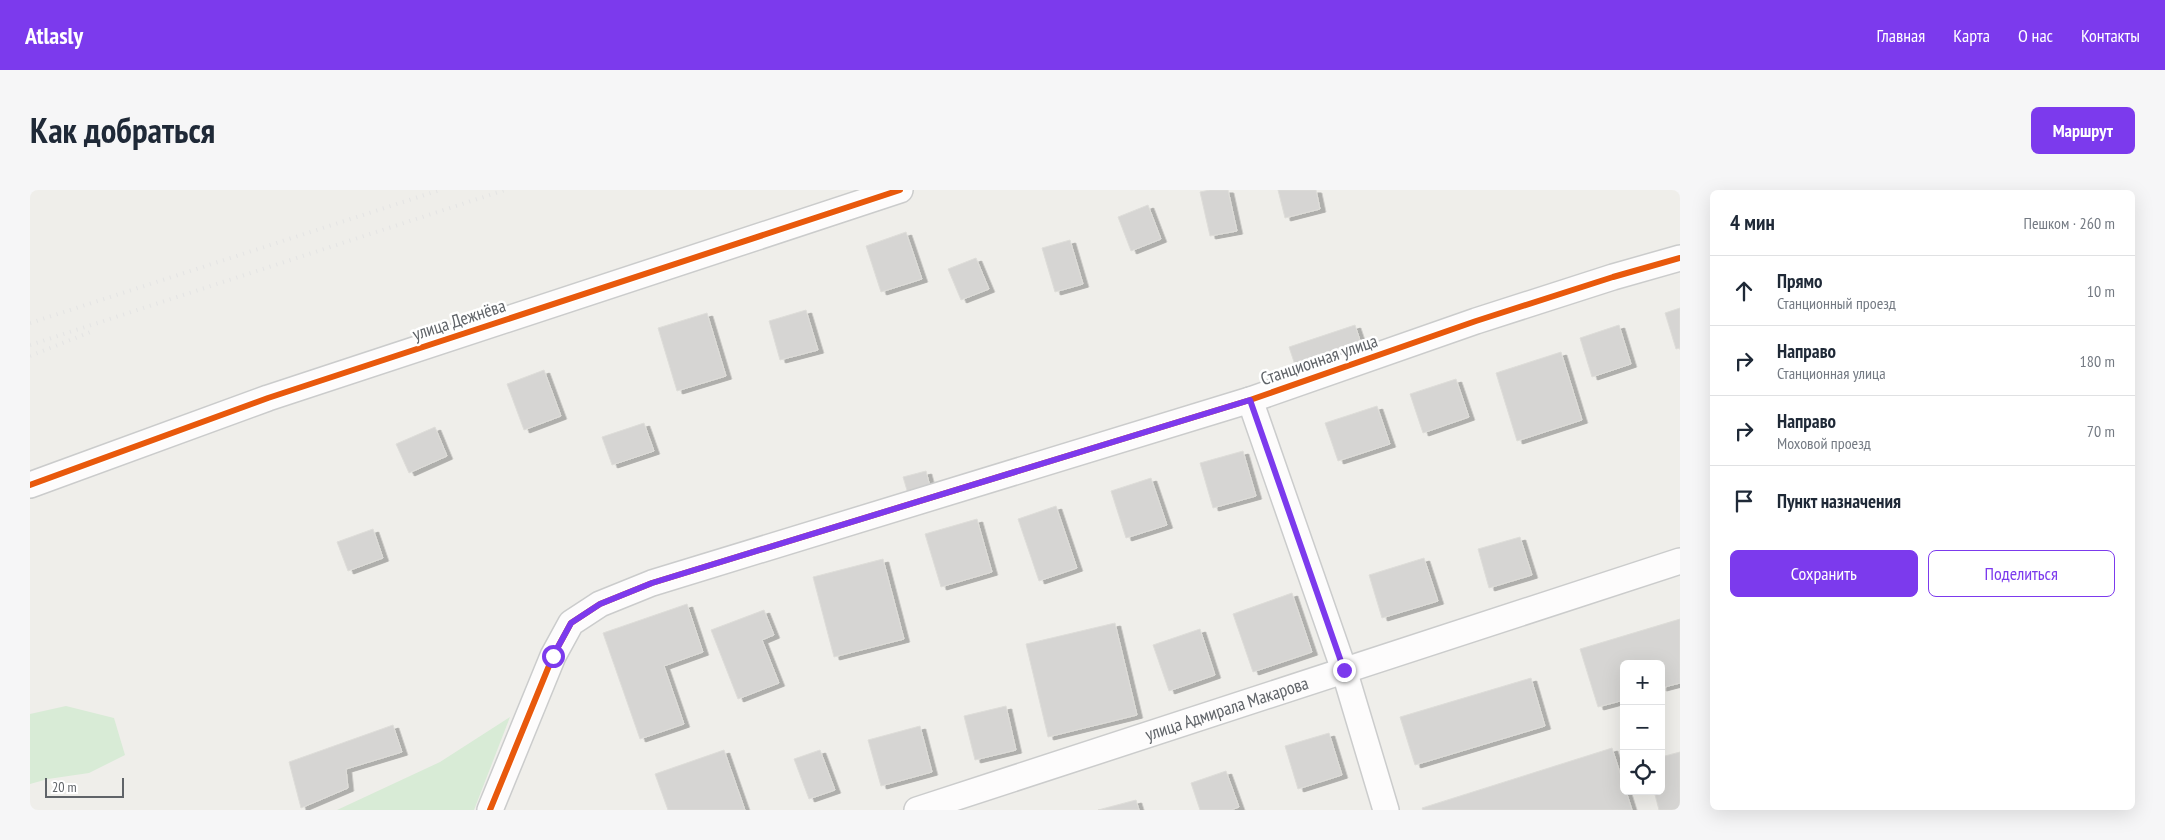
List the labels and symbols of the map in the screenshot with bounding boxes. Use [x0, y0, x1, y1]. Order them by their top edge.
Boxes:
street label: улица Дежнёва [409, 294, 508, 345]
street label: Станционная улица [1257, 329, 1380, 390]
route start [542, 645, 565, 668]
route end [1333, 659, 1356, 682]
street label: улица Адмирала Макарова [1142, 671, 1311, 746]
scale bar [45, 775, 124, 798]

